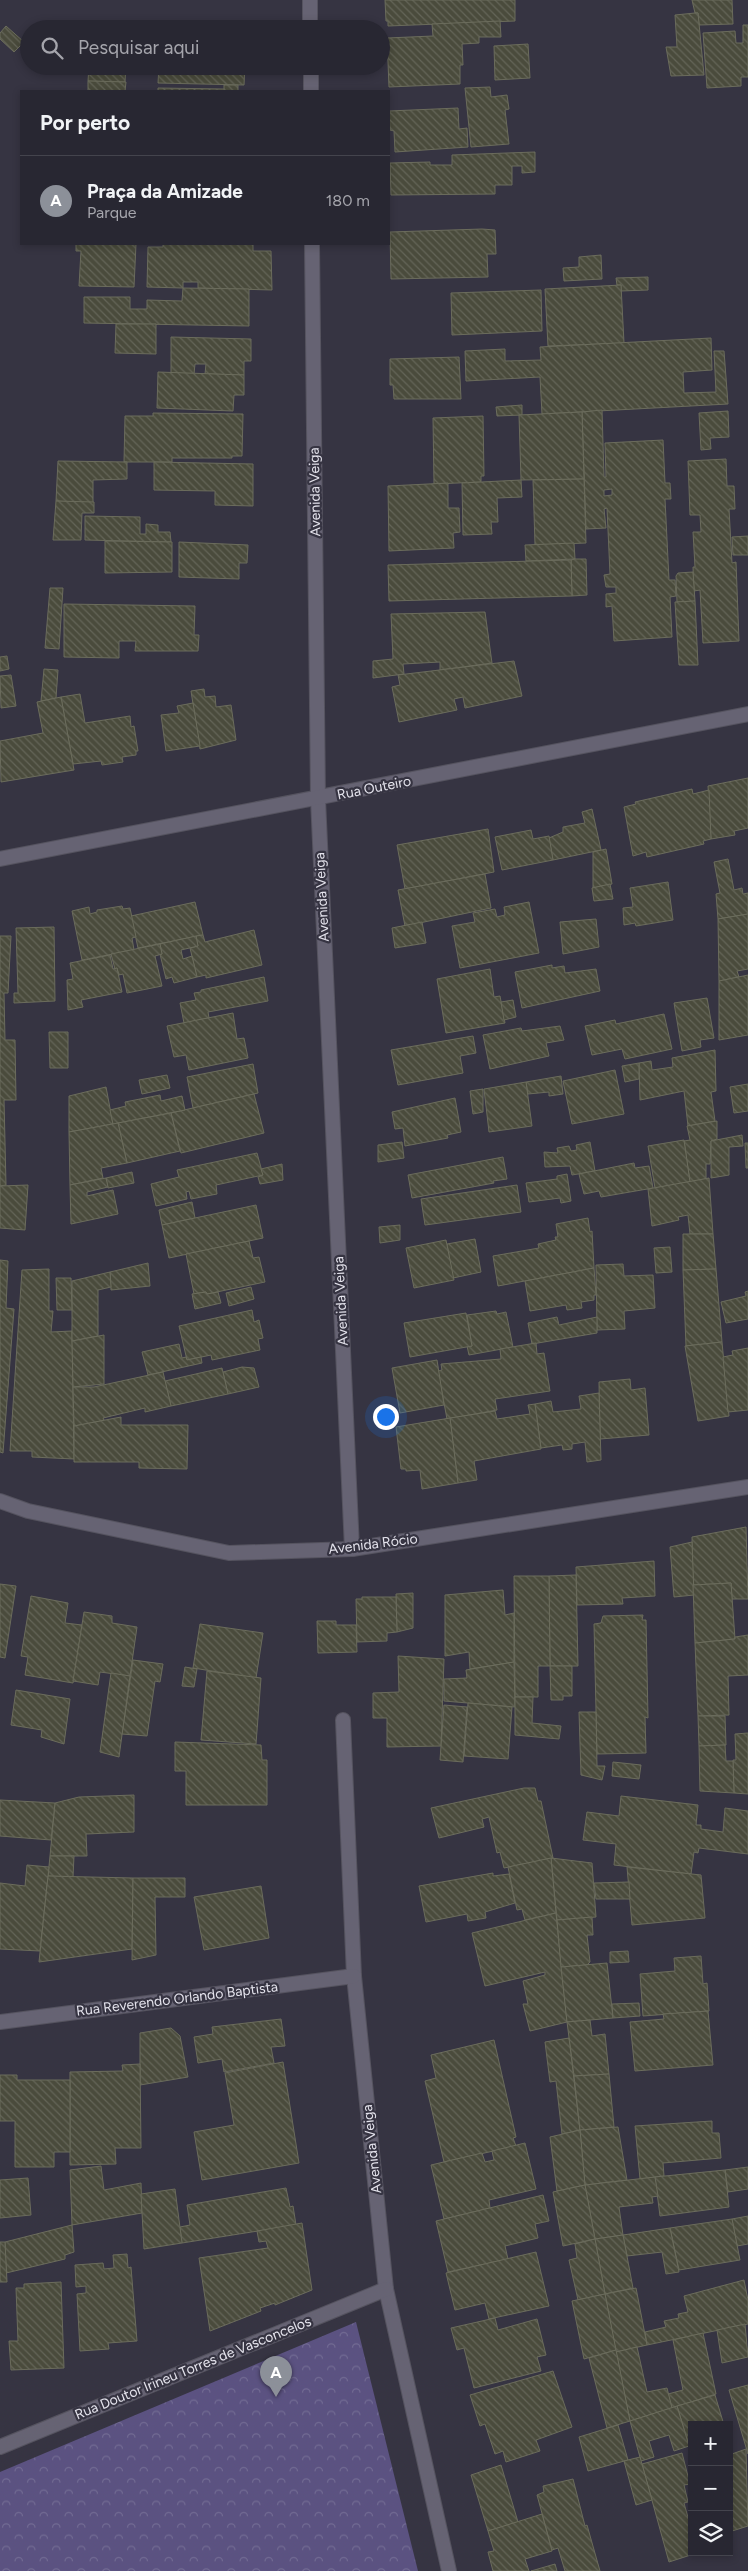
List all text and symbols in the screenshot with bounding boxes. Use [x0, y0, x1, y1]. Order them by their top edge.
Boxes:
search box [20, 20, 390, 75]
icon: search [38, 34, 66, 62]
text: Pesquisar aqui [78, 36, 199, 59]
text: Por perto [40, 110, 130, 135]
text: Praça da Amizade [87, 180, 243, 203]
text: A [50, 191, 62, 210]
text: 180 m [326, 191, 370, 210]
text: Parque [87, 203, 137, 222]
street label: Avenida Veiga [306, 447, 324, 537]
street label: Rua Outeiro [336, 773, 412, 803]
street label: Avenida Veiga [311, 852, 333, 942]
street label: Avenida Veiga [330, 1256, 352, 1346]
your location [373, 1404, 399, 1430]
street label: Avenida Rócio [327, 1530, 419, 1558]
street label: Rua Reverendo Orlando Baptista [75, 1978, 279, 2020]
street label: Avenida Veiga [359, 2104, 385, 2194]
street label: Rua Doutor Irineu Torres de Vasconcelos [72, 2313, 314, 2423]
pin: A [260, 2356, 292, 2397]
map controls [688, 2421, 733, 2556]
button: + [688, 2421, 733, 2466]
button: − [688, 2466, 733, 2511]
button: layers [688, 2511, 733, 2556]

